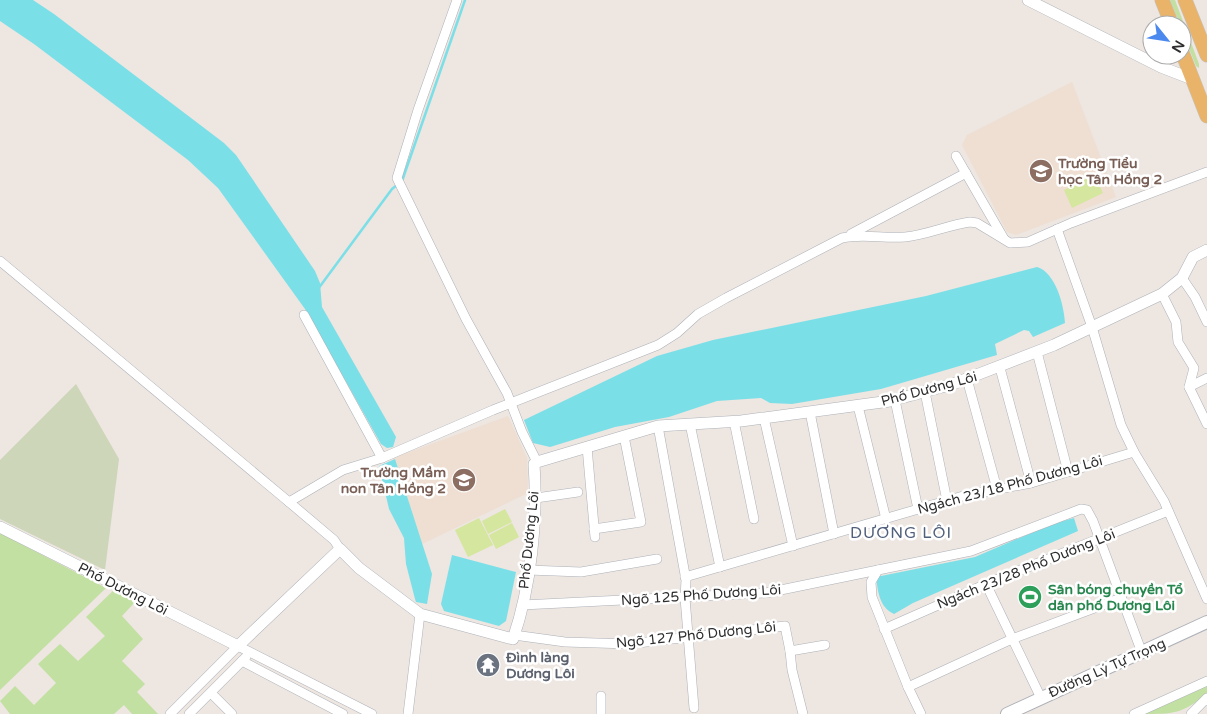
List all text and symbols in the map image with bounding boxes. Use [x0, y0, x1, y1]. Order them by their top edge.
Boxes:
north arrow [1142, 15, 1192, 65]
text: N [1168, 37, 1188, 55]
place label: Trường Tiểu học Tân Hồng 2 [1057, 155, 1162, 188]
school or university icon: Trường Tiểu học Tân Hồng 2 [1028, 158, 1054, 184]
street label: Phố Dương Lôi [879, 368, 979, 410]
street label: Ngách 23/18 Phố Dương Lôi [916, 452, 1104, 518]
place label: Trường Mầm non Tân Hồng 2 [341, 464, 446, 497]
school or university icon: Trường Mầm non Tân Hồng 2 [451, 467, 477, 493]
street label: Phố Dương Lôi [515, 490, 543, 590]
district label: DƯƠNG LÔI [850, 523, 952, 543]
street label: Ngách 23/28 Phố Dương Lôi [934, 525, 1118, 613]
street label: Phố Dương Lôi [75, 559, 171, 619]
street label: Ngõ 125 Phố Dương Lôi [620, 581, 782, 609]
place label: Sân bóng chuyền Tổ dân phố Dương Lôi [1048, 581, 1184, 614]
sports icon: Sân bóng chuyền Tổ dân phố Dương Lôi [1017, 584, 1043, 610]
street label: Ngõ 127 Phố Dương Lôi [615, 618, 777, 652]
street label: Đường Lý Tự Trọng [1046, 634, 1168, 702]
place label: Đình làng Dương Lôi [505, 649, 575, 682]
temple icon: Đình làng Dương Lôi [475, 652, 501, 678]

